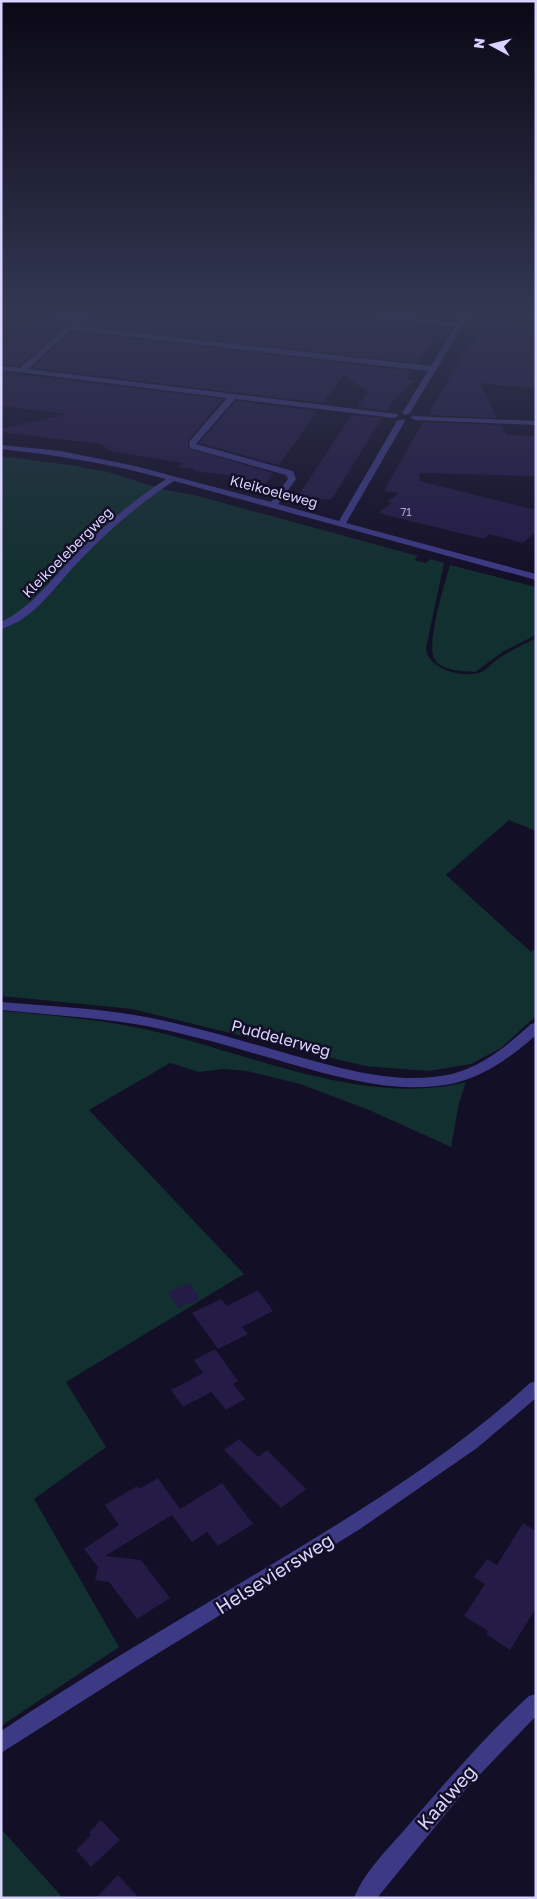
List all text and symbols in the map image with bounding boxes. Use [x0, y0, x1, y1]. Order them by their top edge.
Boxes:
north arrow [467, 20, 517, 70]
text: N [470, 37, 488, 50]
street label: Kleikoeleweg [228, 471, 320, 511]
street label: Kleikoelebergweg [18, 503, 116, 601]
house number: 71 [400, 505, 412, 518]
street label: Puddelerweg [229, 1015, 333, 1061]
street label: Helseviersweg [211, 1528, 337, 1618]
street label: Kaalweg [412, 1760, 480, 1834]

